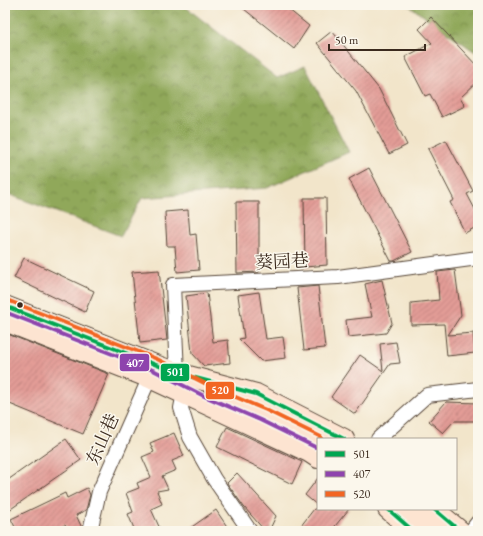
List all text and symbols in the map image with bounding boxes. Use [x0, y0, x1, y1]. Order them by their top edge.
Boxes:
scale bar [329, 26, 425, 52]
text: 50 m [335, 32, 359, 48]
street label: 葵园巷 [254, 248, 310, 274]
unlabelled marker [15, 300, 25, 310]
line badge: 407 [119, 353, 150, 372]
text: 407 [126, 356, 144, 370]
line badge: 501 [160, 363, 190, 382]
text: 501 [166, 365, 184, 379]
line badge: 520 [205, 381, 235, 400]
text: 520 [211, 383, 229, 397]
street label: 东山巷 [81, 410, 123, 468]
legend [317, 438, 457, 510]
text: 501 [353, 446, 371, 462]
text: 407 [353, 466, 371, 482]
text: 520 [353, 486, 371, 502]

